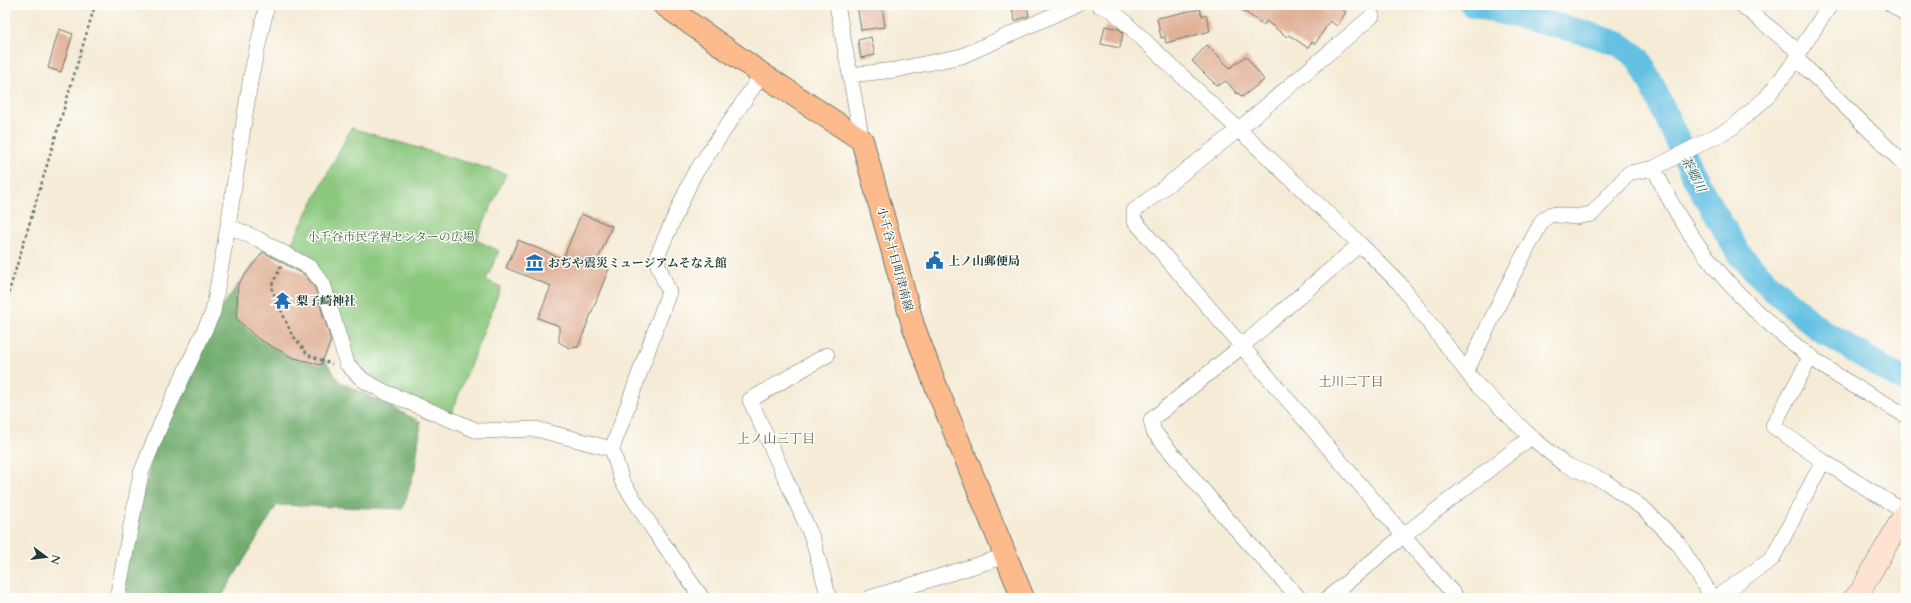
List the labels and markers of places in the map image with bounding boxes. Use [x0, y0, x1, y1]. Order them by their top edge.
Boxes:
public building icon: 上ノ山郵便局 [925, 251, 945, 271]
museum icon: おぢや震災ミュージアムそなえ館 [525, 253, 545, 273]
place label: 上ノ山郵便局 [948, 253, 1020, 269]
place label: おぢや震災ミュージアムそなえ館 [548, 255, 727, 271]
temple icon: 梨子崎神社 [273, 291, 293, 311]
place label: 梨子崎神社 [296, 293, 356, 309]

